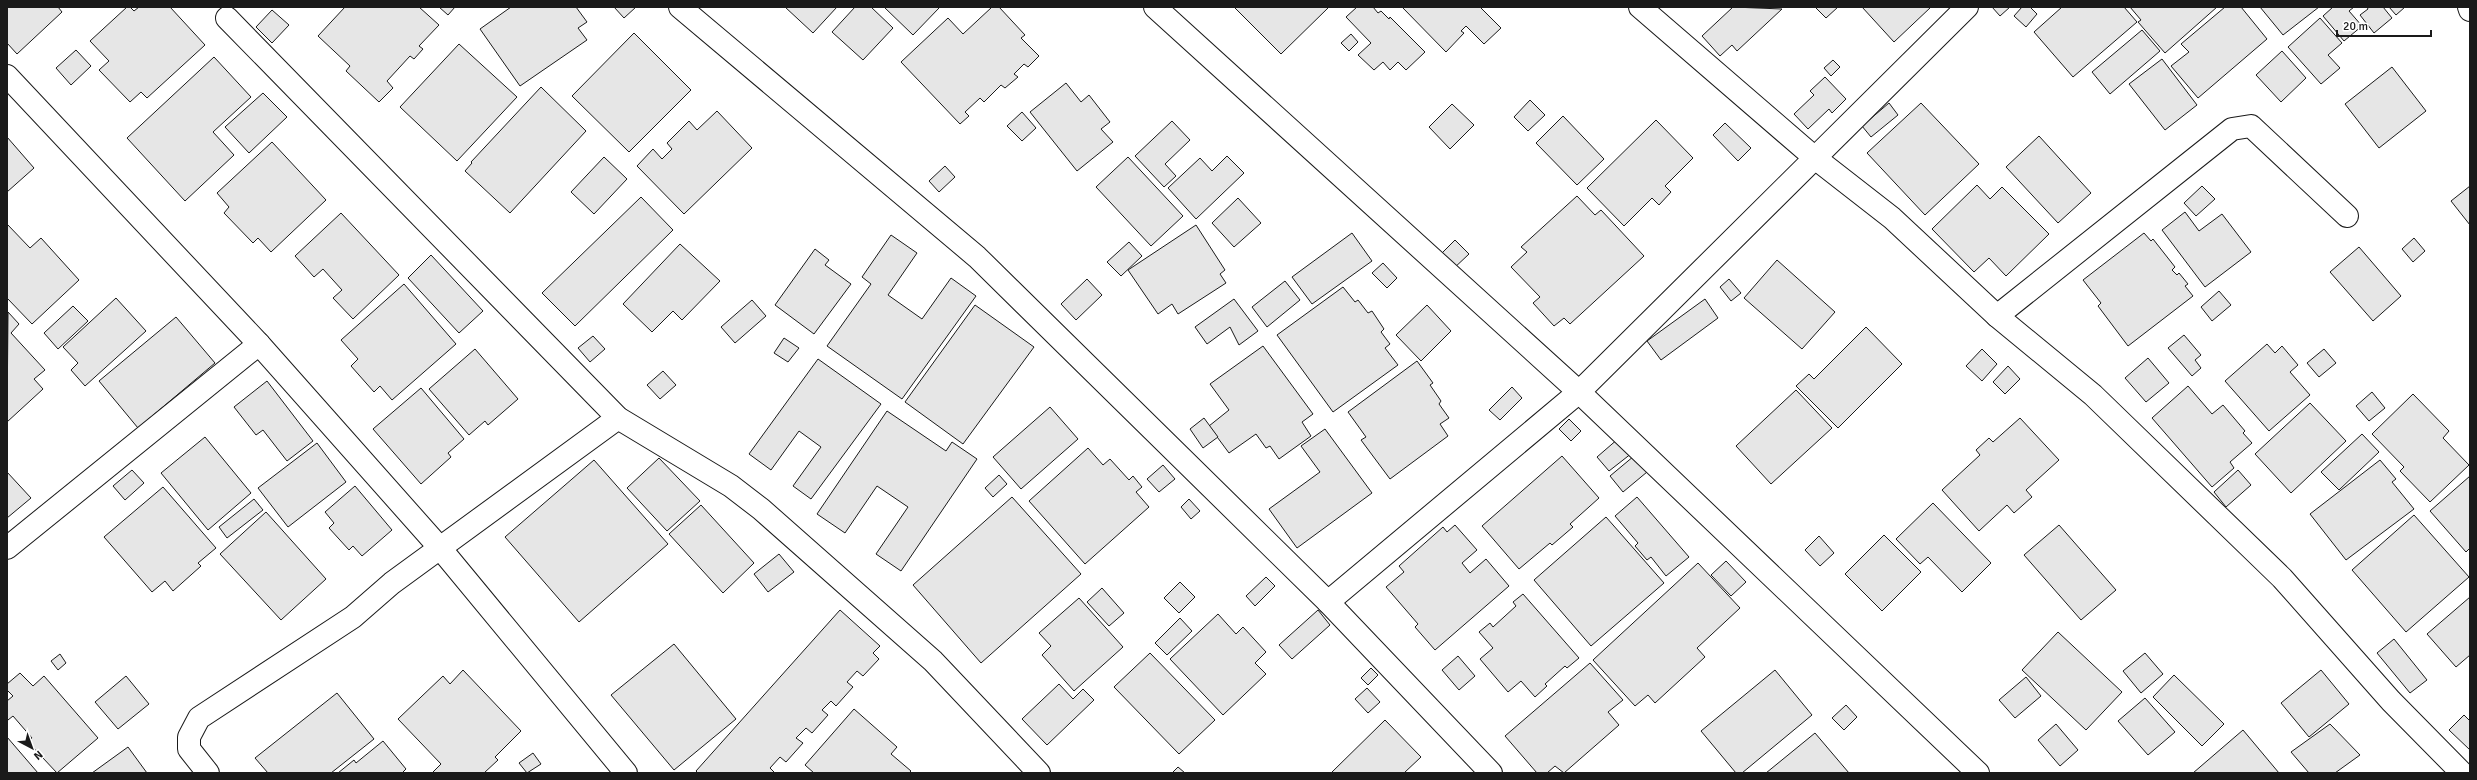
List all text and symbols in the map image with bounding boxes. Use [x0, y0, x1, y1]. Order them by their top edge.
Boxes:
scale bar [2337, 12, 2431, 38]
text: 20 m [2343, 19, 2368, 34]
north arrow [12, 728, 52, 768]
text: N [31, 748, 45, 763]

